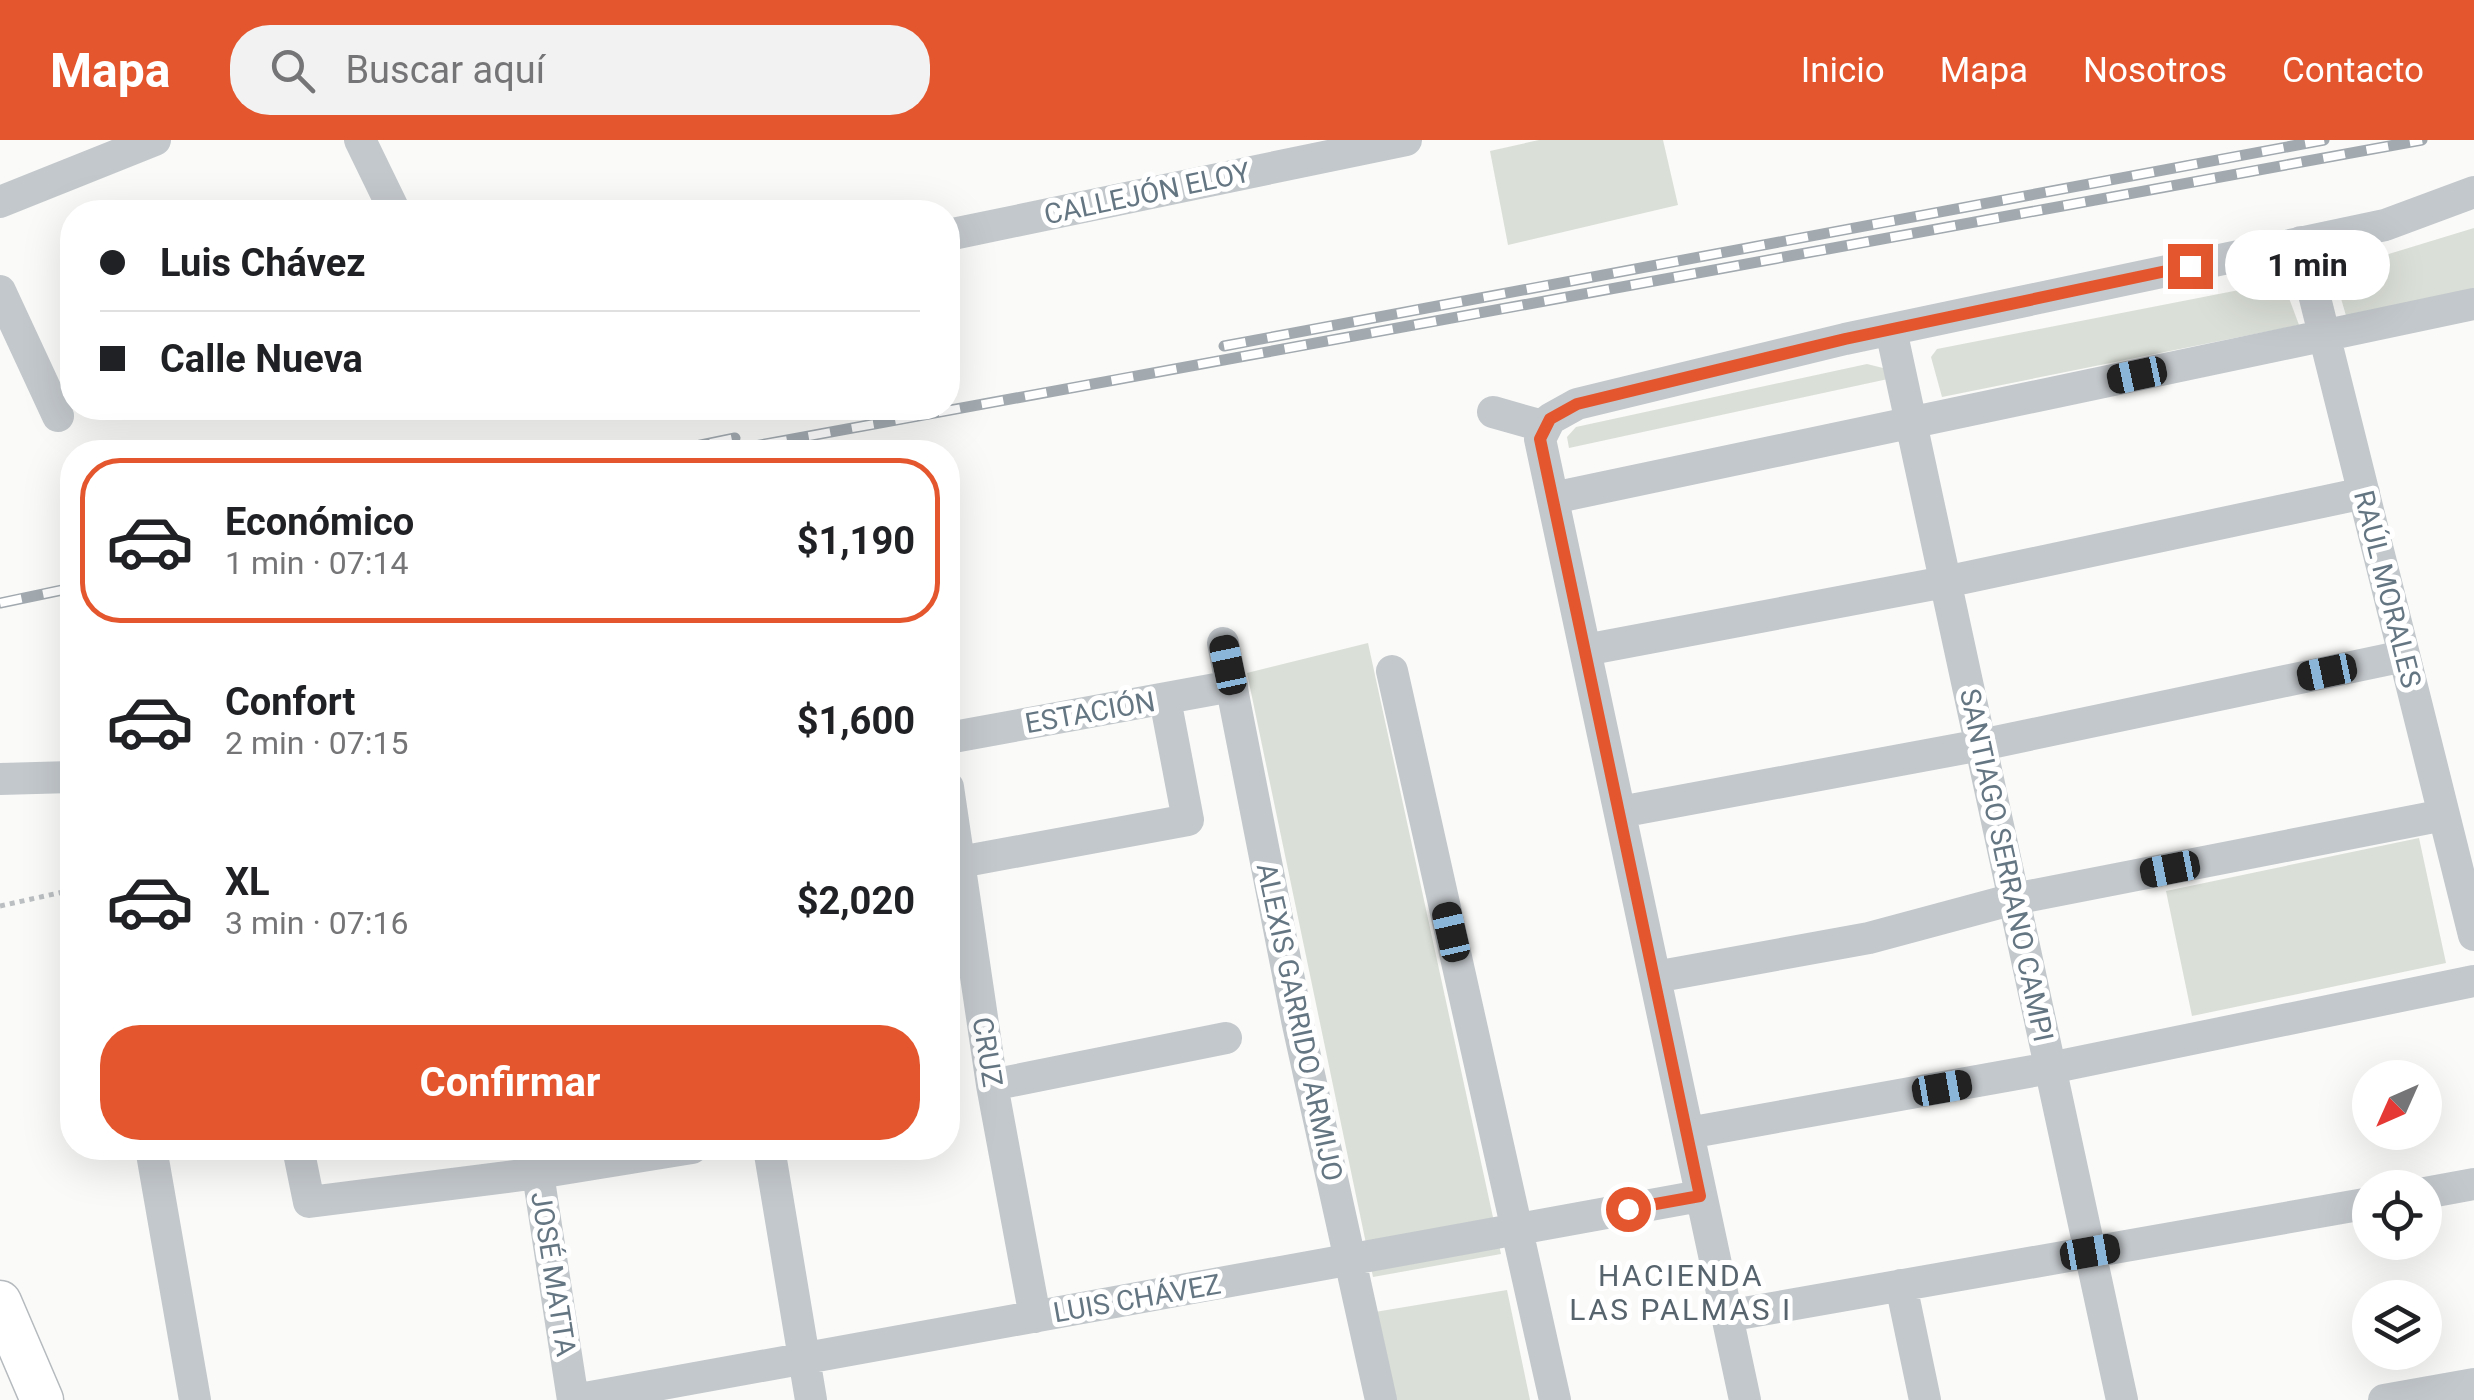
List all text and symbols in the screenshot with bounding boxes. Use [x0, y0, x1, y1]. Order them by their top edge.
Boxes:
search box [230, 25, 930, 115]
text: Mapa [50, 42, 170, 99]
icon: search [265, 43, 320, 98]
text: Buscar aquí [345, 48, 545, 92]
text: Inicio [1801, 50, 1885, 91]
text: Mapa [1940, 50, 2028, 91]
text: Nosotros [2083, 50, 2227, 91]
text: Contacto [2282, 50, 2424, 91]
street label: CALLEJÓN ELOY [1041, 156, 1253, 231]
callout: 1 min [2225, 231, 2390, 301]
text: Luis Chávez [160, 241, 365, 285]
route end [2168, 244, 2213, 289]
text: 1 min [2267, 246, 2348, 284]
text: Calle Nueva [160, 337, 363, 381]
car [2105, 354, 2169, 396]
street label: RAÚL MORALES [2347, 487, 2428, 691]
icon: car [105, 496, 195, 586]
text: Económico [225, 500, 414, 544]
text: $1,190 [797, 519, 915, 563]
text: 1 min · 07:14 [225, 544, 408, 582]
car [1207, 633, 1249, 697]
car [2295, 651, 2359, 693]
icon: car [105, 676, 195, 766]
text: Confort [225, 680, 355, 724]
street label: ESTACIÓN [1023, 685, 1158, 740]
street label: SANTIAGO SERRANO CAMPI [1953, 686, 2060, 1045]
text: $1,600 [797, 699, 915, 743]
text: 2 min · 07:15 [225, 724, 408, 762]
car [2138, 849, 2202, 889]
icon: car [105, 856, 195, 946]
text: XL [225, 860, 270, 904]
street label: ALEXIS GARRIDO ARMIJO [1250, 860, 1349, 1184]
text: $2,020 [797, 879, 915, 923]
car [1430, 899, 1472, 965]
text: 3 min · 07:16 [225, 904, 408, 942]
street label: CRUZ [966, 1015, 1009, 1089]
button: Confirmar [100, 1025, 920, 1140]
north arrow [2352, 1060, 2442, 1150]
map controls [2352, 1060, 2442, 1370]
car [1910, 1068, 1974, 1108]
button: locate [2352, 1170, 2442, 1260]
route start [1606, 1187, 1651, 1232]
street label: JOSÉ MATTA [524, 1189, 583, 1359]
car [2058, 1232, 2122, 1272]
district label: HACIENDA LAS PALMAS I [1569, 1258, 1793, 1327]
street label: LUIS CHÁVEZ [1051, 1268, 1224, 1329]
button: layers [2352, 1280, 2442, 1370]

